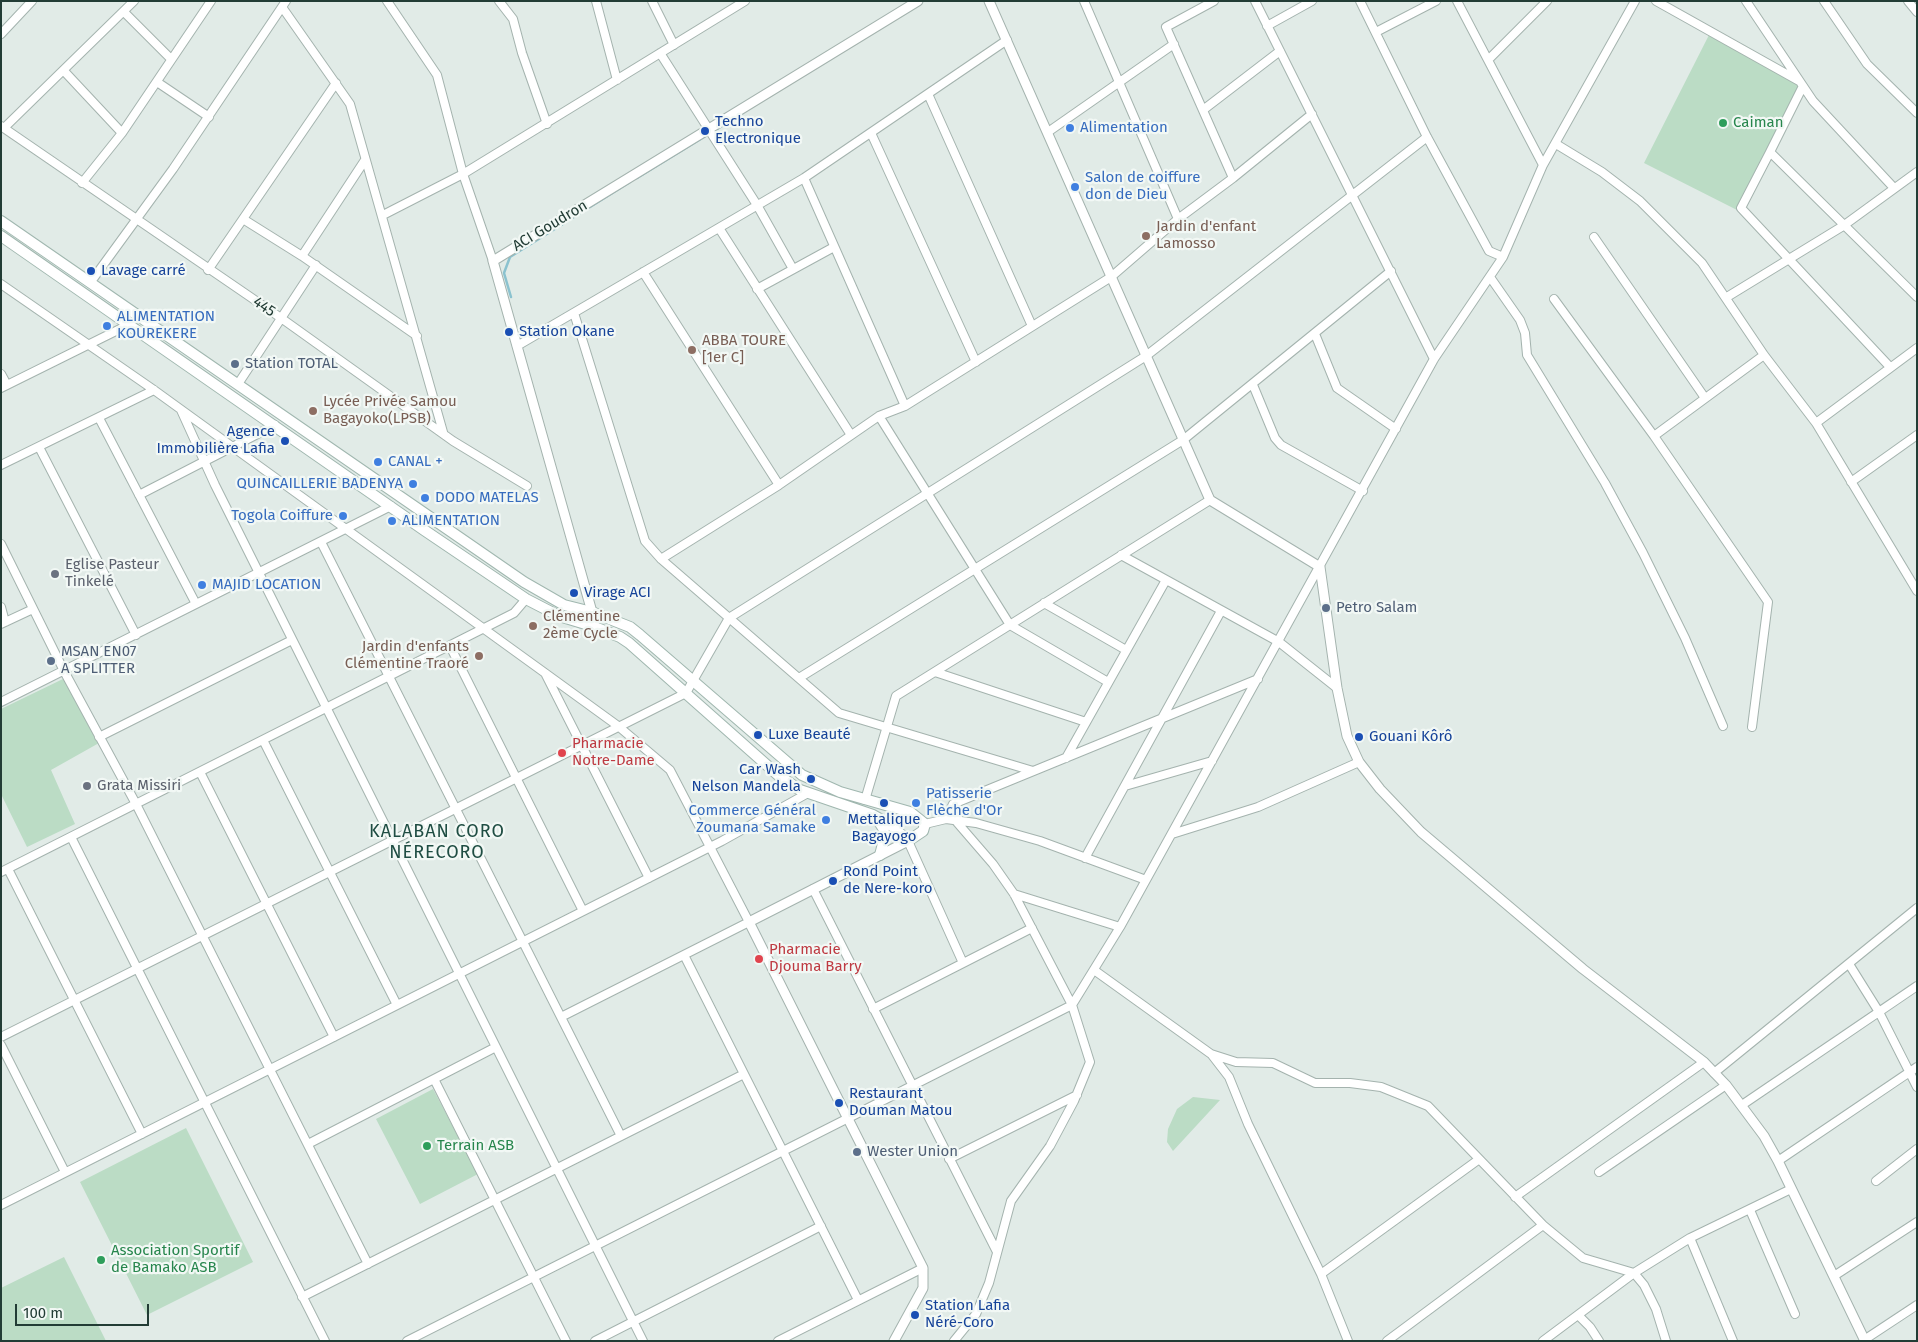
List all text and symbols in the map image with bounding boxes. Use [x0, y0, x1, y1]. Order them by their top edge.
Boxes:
place label: Techno Electronique [715, 113, 801, 148]
place label: Caiman [1733, 114, 1783, 132]
marker: Caiman [1717, 117, 1729, 129]
place label: Alimentation [1080, 119, 1168, 137]
marker: Alimentation [1064, 122, 1076, 134]
marker: Techno Electronique [699, 125, 711, 137]
place label: Salon de coiffure don de Dieu [1085, 169, 1200, 204]
marker: Salon de coiffure don de Dieu [1069, 181, 1081, 193]
street label: ACI Goudron [509, 197, 591, 255]
place label: Jardin d'enfant Lamosso [1156, 218, 1256, 253]
marker: Jardin d'enfant Lamosso [1140, 230, 1152, 242]
place label: Lavage carré [101, 262, 186, 280]
marker: Lavage carré [85, 265, 97, 277]
street label: 445 [249, 293, 279, 321]
place label: ALIMENTATION KOUREKERE [117, 308, 215, 343]
marker: ALIMENTATION KOUREKERE [101, 320, 113, 332]
place label: Station Okane [519, 323, 615, 341]
marker: Station Okane [503, 326, 515, 338]
place label: ABBA TOURE [1er C] [702, 332, 786, 367]
marker: ABBA TOURE [1er C] [686, 344, 698, 356]
place label: Station TOTAL [245, 355, 338, 373]
marker: Station TOTAL [229, 358, 241, 370]
place label: Lycée Privée Samou Bagayoko(LPSB) [323, 393, 457, 428]
marker: Lycée Privée Samou Bagayoko(LPSB) [307, 405, 319, 417]
place label: Agence Immobilière Lafia [156, 423, 275, 458]
marker: Agence Immobilière Lafia [279, 435, 291, 447]
place label: CANAL + [388, 453, 443, 471]
marker: CANAL + [372, 456, 384, 468]
place label: QUINCAILLERIE BADENYA [236, 475, 403, 493]
marker: QUINCAILLERIE BADENYA [407, 478, 419, 490]
place label: DODO MATELAS [435, 489, 539, 507]
marker: DODO MATELAS [419, 492, 431, 504]
place label: Togola Coiffure [231, 507, 333, 525]
marker: Togola Coiffure [337, 510, 349, 522]
place label: ALIMENTATION [402, 512, 500, 530]
marker: ALIMENTATION [386, 515, 398, 527]
place label: Eglise Pasteur Tinkelé [65, 556, 159, 591]
marker: Eglise Pasteur Tinkelé [49, 568, 61, 580]
place label: MAJID LOCATION [212, 576, 321, 594]
marker: MAJID LOCATION [196, 579, 208, 591]
place label: Virage ACI [584, 584, 651, 602]
marker: Virage ACI [568, 587, 580, 599]
place label: Petro Salam [1336, 599, 1417, 617]
marker: Petro Salam [1320, 602, 1332, 614]
place label: Clémentine 2ème Cycle [543, 608, 620, 643]
marker: Clémentine 2ème Cycle [527, 620, 539, 632]
place label: Jardin d'enfants Clémentine Traoré [345, 638, 469, 673]
place label: MSAN EN07 A SPLITTER [61, 643, 136, 678]
marker: Jardin d'enfants Clémentine Traoré [473, 650, 485, 662]
marker: MSAN EN07 A SPLITTER [45, 655, 57, 667]
place label: Luxe Beauté [768, 726, 851, 744]
place label: Gouani Kôrô [1369, 728, 1453, 746]
marker: Luxe Beauté [752, 729, 764, 741]
marker: Gouani Kôrô [1353, 731, 1365, 743]
place label: Pharmacie Notre-Dame [572, 735, 655, 770]
marker: Pharmacie Notre-Dame [556, 747, 568, 759]
place label: Car Wash Nelson Mandela [691, 761, 801, 796]
marker: Car Wash Nelson Mandela [805, 773, 817, 785]
place label: Grata Missiri [97, 777, 181, 795]
marker: Grata Missiri [81, 780, 93, 792]
place label: Patisserie Flèche d'Or [926, 785, 1002, 820]
marker: Mettalique Bagayogo [878, 797, 890, 809]
marker: Patisserie Flèche d'Or [910, 797, 922, 809]
place label: Commerce Général Zoumana Samake [689, 802, 816, 837]
place label: Mettalique Bagayogo [847, 811, 921, 846]
marker: Commerce Général Zoumana Samake [820, 814, 832, 826]
district label: KALABAN CORO NÉRECORO [368, 821, 506, 864]
place label: Rond Point de Nere-koro [843, 863, 933, 898]
marker: Rond Point de Nere-koro [827, 875, 839, 887]
place label: Pharmacie Djouma Barry [769, 941, 862, 976]
marker: Pharmacie Djouma Barry [753, 953, 765, 965]
place label: Restaurant Douman Matou [849, 1085, 952, 1120]
marker: Restaurant Douman Matou [833, 1097, 845, 1109]
place label: Terrain ASB [437, 1137, 514, 1155]
marker: Terrain ASB [421, 1140, 433, 1152]
place label: Wester Union [867, 1143, 958, 1161]
marker: Wester Union [851, 1146, 863, 1158]
place label: Association Sportif de Bamako ASB [111, 1242, 239, 1277]
marker: Association Sportif de Bamako ASB [95, 1254, 107, 1266]
scale bar [18, 1294, 151, 1326]
place label: Station Lafia Néré-Coro [925, 1297, 1010, 1332]
text: 100 m [23, 1304, 63, 1322]
marker: Station Lafia Néré-Coro [909, 1309, 921, 1321]

